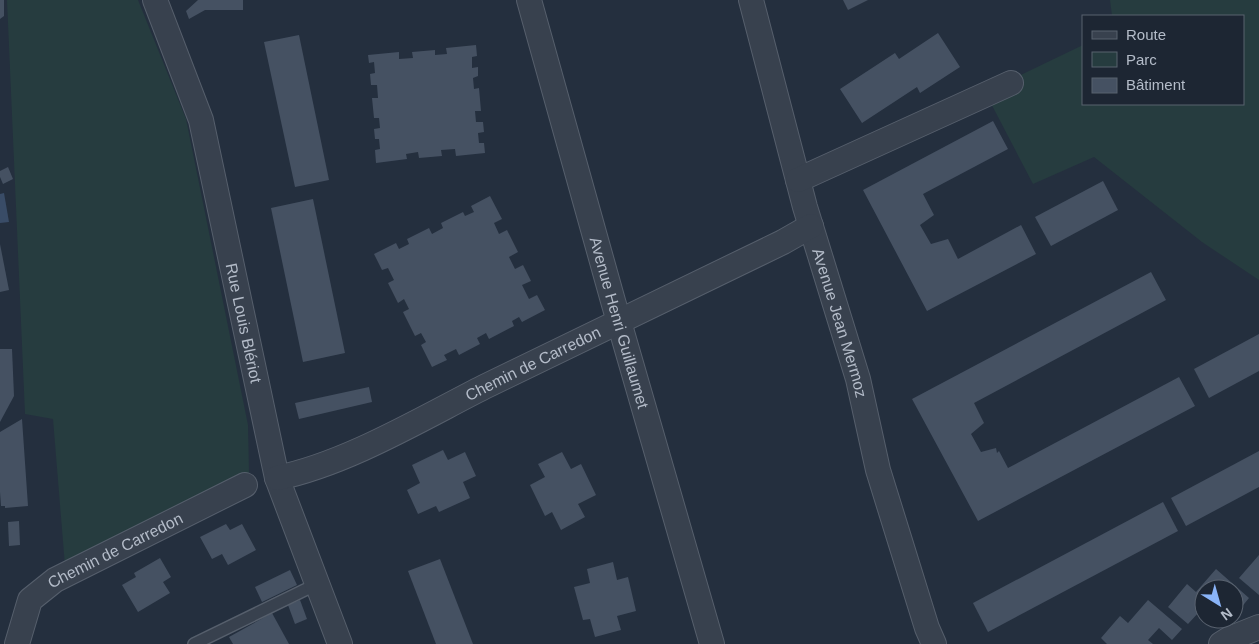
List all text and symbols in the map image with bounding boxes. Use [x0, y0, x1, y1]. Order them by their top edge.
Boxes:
legend [1082, 15, 1244, 105]
text: Route [1126, 26, 1166, 43]
text: Parc [1126, 51, 1157, 68]
text: Bâtiment [1126, 76, 1186, 93]
street label: Avenue Henri Guillaumet [586, 235, 652, 411]
street label: Avenue Jean Mermoz [809, 246, 870, 399]
street label: Rue Louis Blériot [223, 262, 265, 385]
street label: Chemin de Carredon [463, 323, 603, 404]
street label: Chemin de Carredon [44, 510, 186, 592]
north arrow [1194, 579, 1244, 629]
text: N [1218, 605, 1236, 624]

